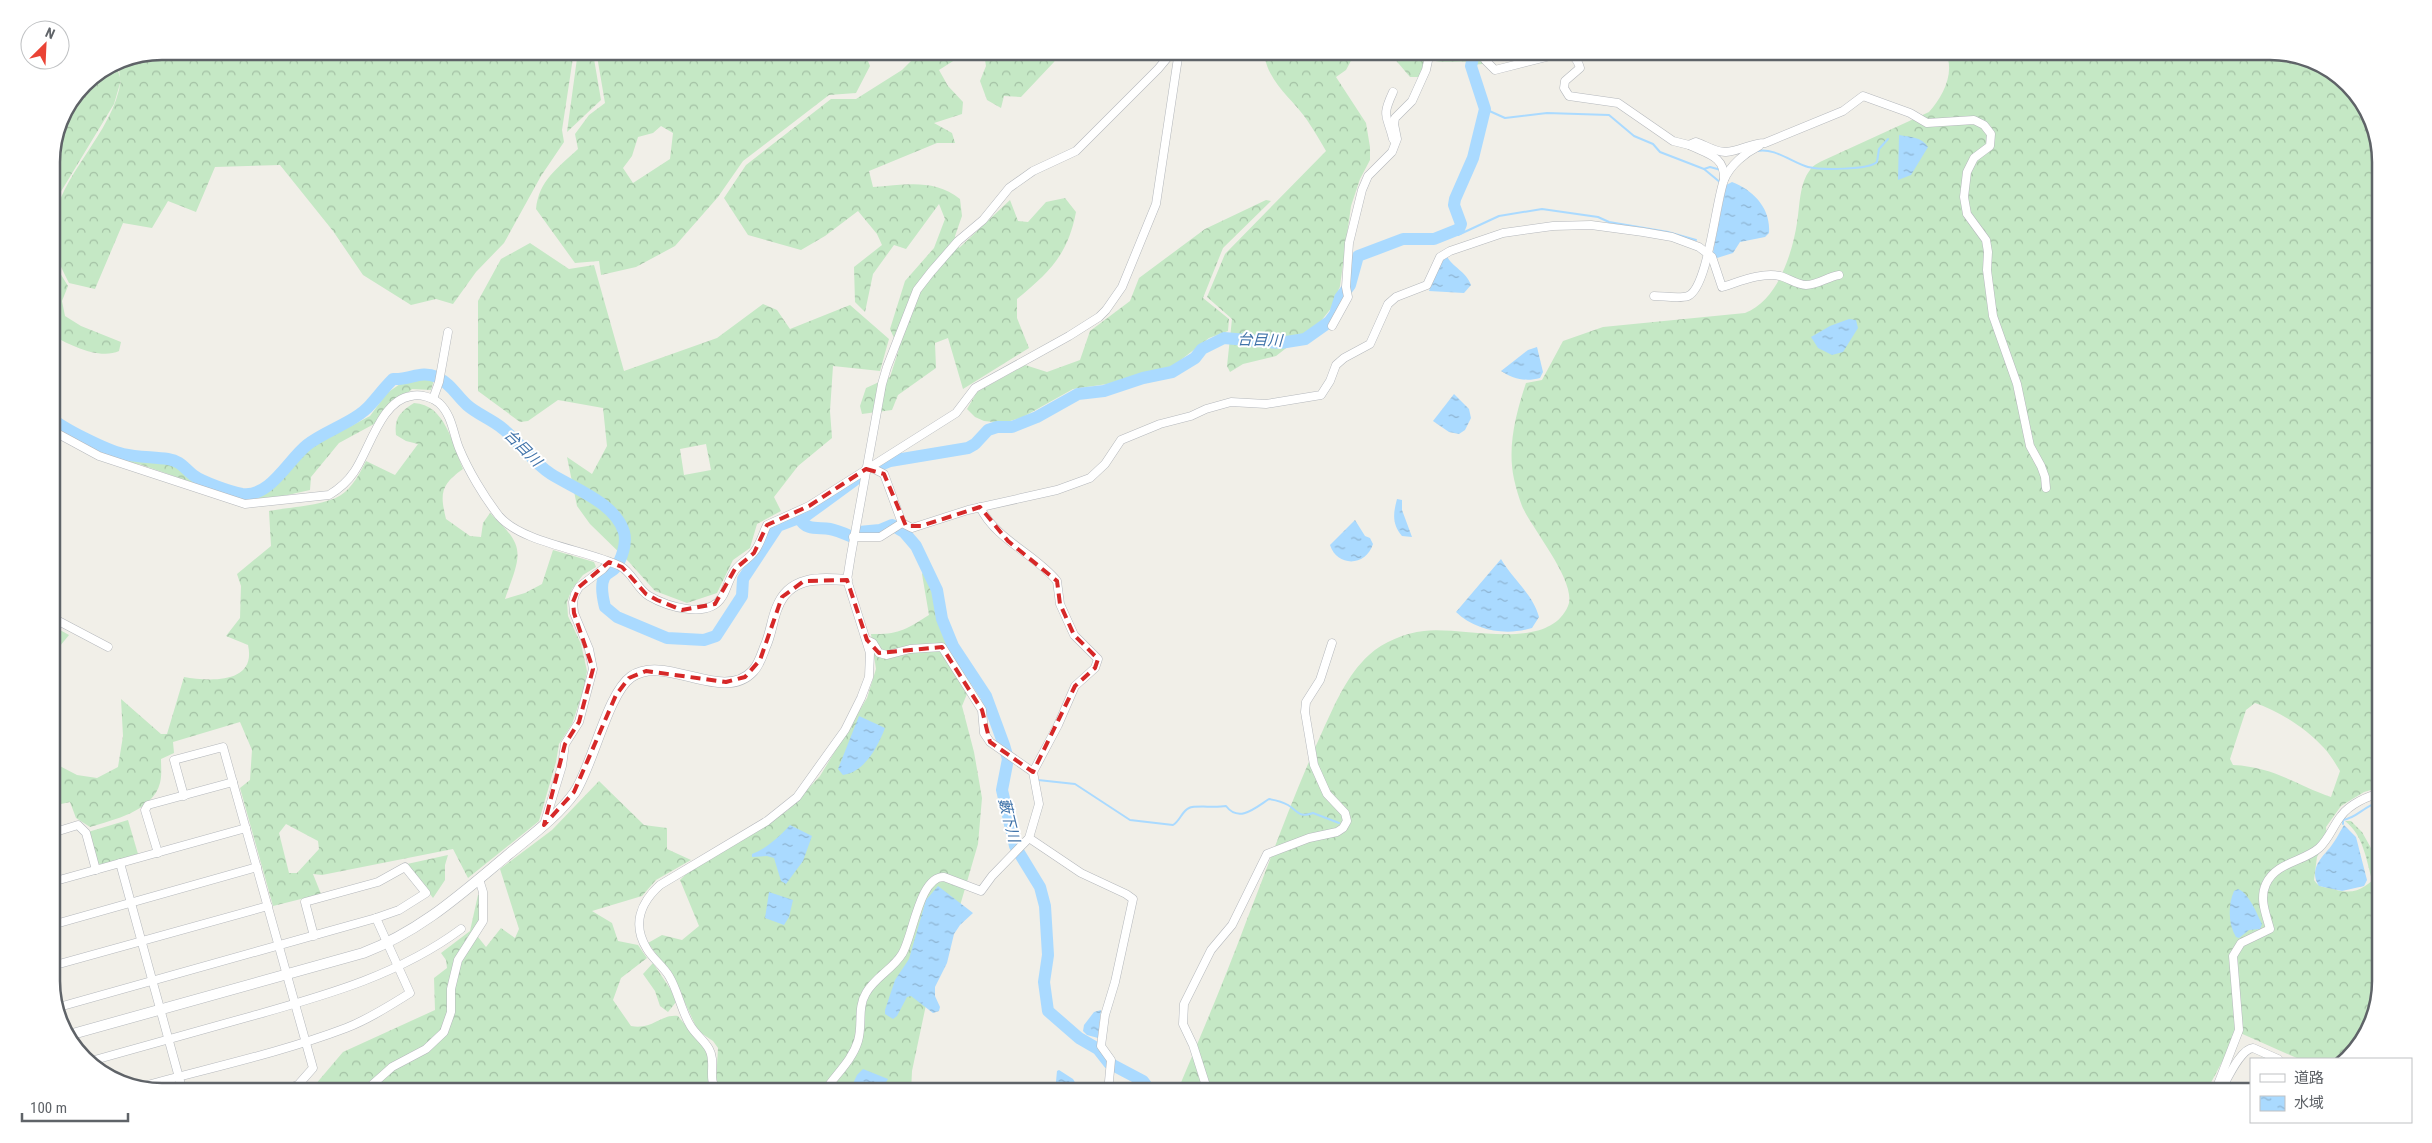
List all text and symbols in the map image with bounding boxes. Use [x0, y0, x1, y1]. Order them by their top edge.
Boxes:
north arrow [20, 20, 70, 70]
text: N [43, 24, 57, 42]
water label: 台目川 [1237, 330, 1285, 350]
water label: 台目川 [501, 426, 547, 472]
water label: 藪下川 [995, 796, 1024, 846]
legend [2250, 1058, 2412, 1123]
text: 道路 [2294, 1069, 2324, 1087]
scale bar [22, 1090, 129, 1122]
text: 水域 [2294, 1094, 2324, 1112]
text: 100 m [30, 1099, 67, 1117]

